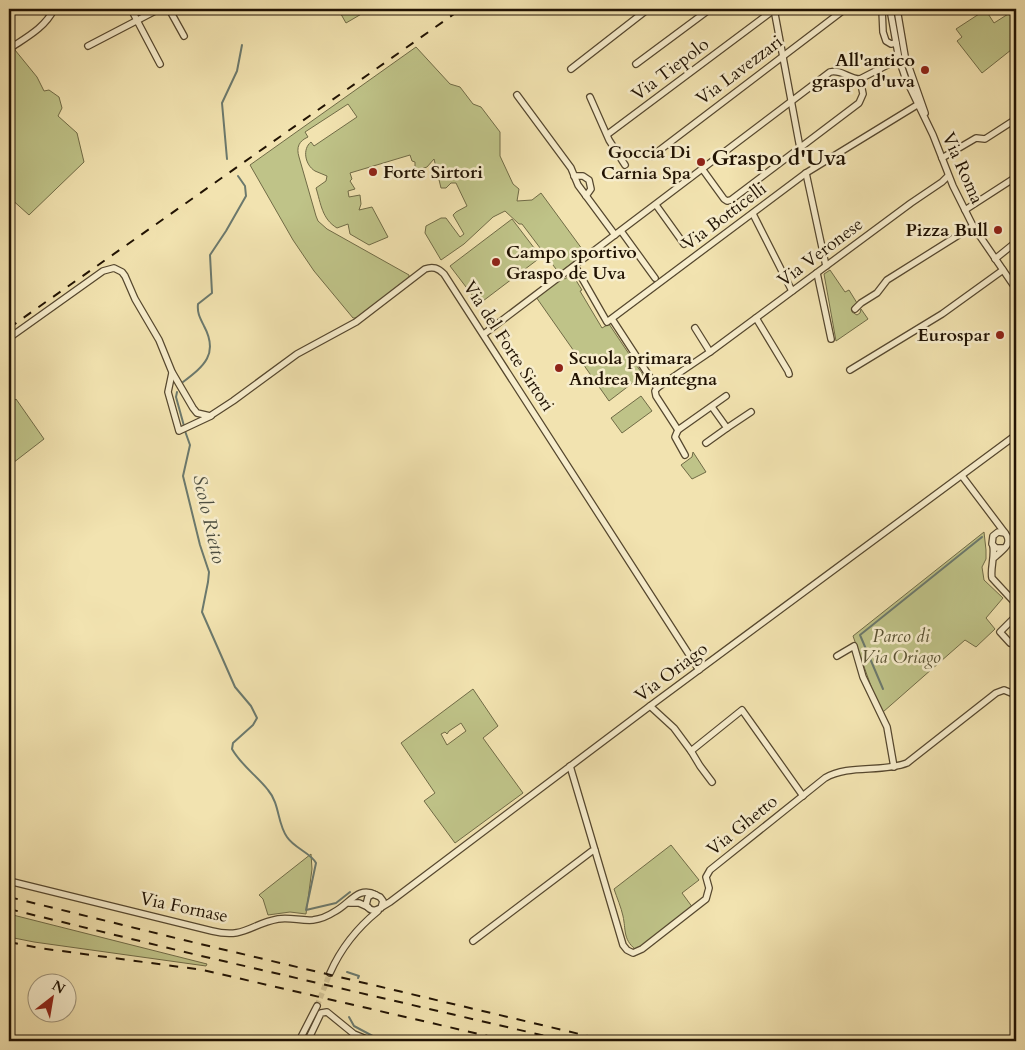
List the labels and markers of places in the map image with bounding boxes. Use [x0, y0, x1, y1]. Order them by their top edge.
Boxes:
place label: All'antico graspo d'uva [812, 48, 915, 94]
marker: All'antico graspo d'uva [919, 64, 931, 76]
place label: Goccia Di Carnia Spa [601, 140, 691, 186]
marker: Goccia Di Carnia Spa [695, 156, 707, 168]
place label: Forte Sirtori [383, 160, 483, 185]
marker: Forte Sirtori [367, 166, 379, 178]
place label: Pizza Bull [905, 218, 988, 243]
marker: Pizza Bull [992, 224, 1004, 236]
place label: Campo sportivo Graspo de Uva [506, 240, 637, 286]
marker: Campo sportivo Graspo de Uva [490, 256, 502, 268]
place label: Eurospar [917, 323, 991, 348]
marker: Eurospar [994, 329, 1006, 341]
place label: Scuola primara Andrea Mantegna [569, 346, 717, 392]
marker: Scuola primara Andrea Mantegna [553, 362, 565, 374]

